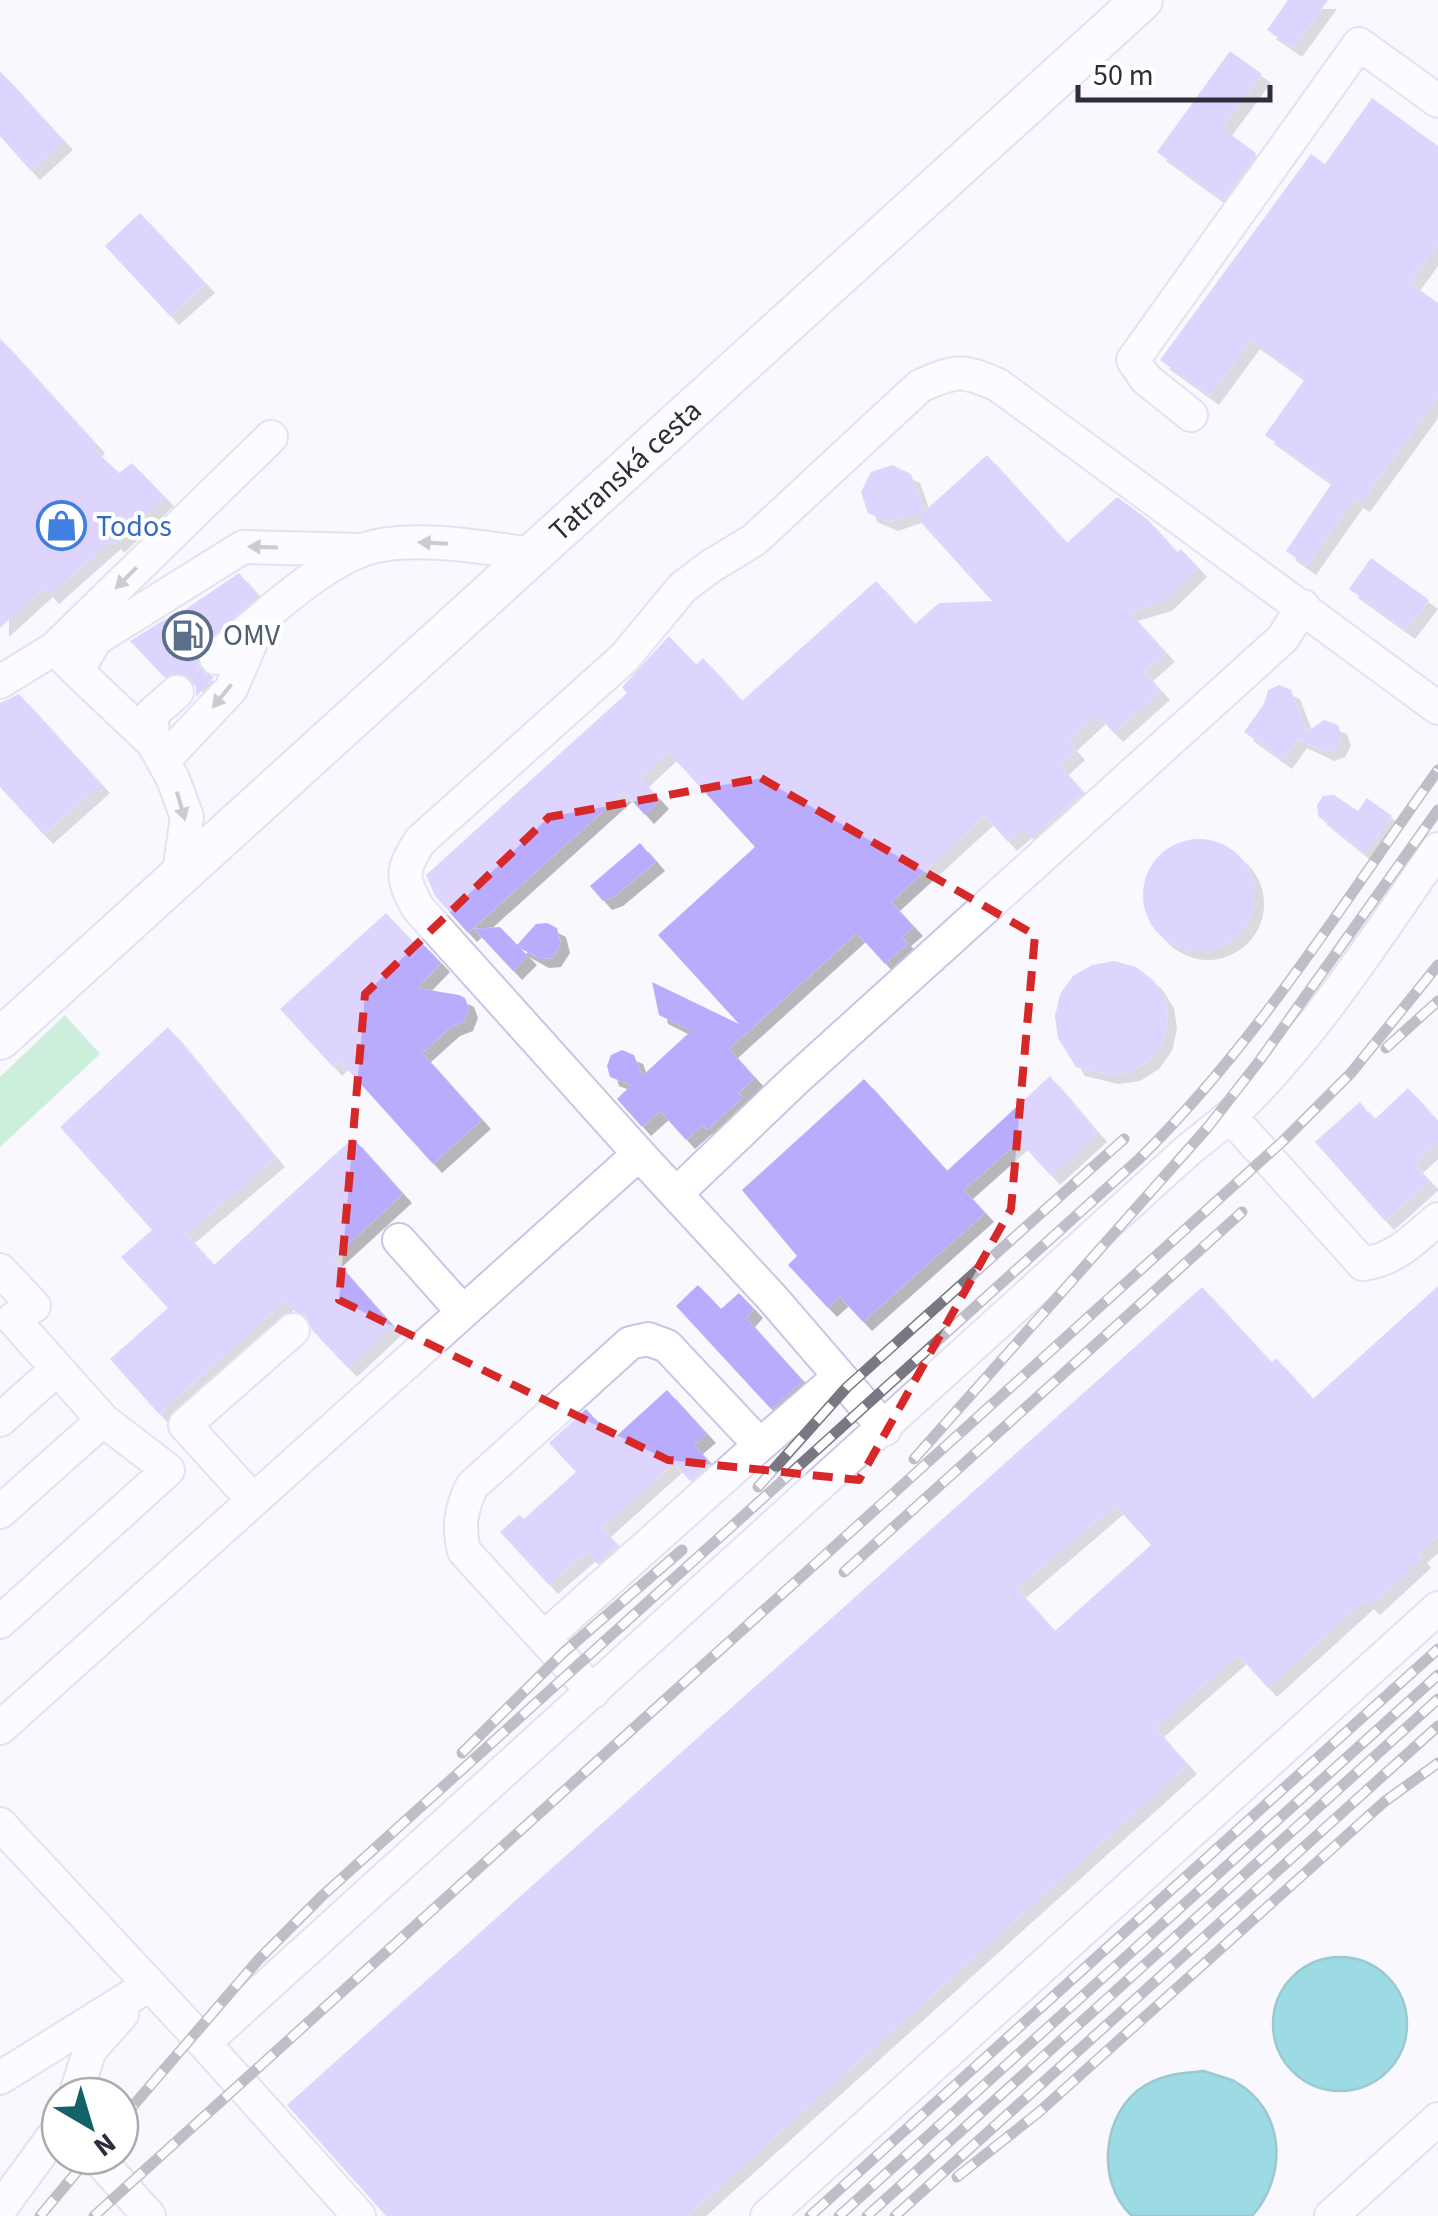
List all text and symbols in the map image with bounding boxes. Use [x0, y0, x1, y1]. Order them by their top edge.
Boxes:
scale bar [1078, 40, 1270, 102]
text: 50 m [1093, 54, 1154, 97]
street label: Tatranská cesta [539, 390, 711, 551]
shop icon: Todos [35, 500, 87, 552]
place label: Todos [96, 505, 172, 548]
one-way arrow [416, 535, 448, 551]
one-way arrow [246, 539, 278, 555]
one-way arrow [114, 565, 138, 589]
fuel station icon: OMV [162, 609, 214, 661]
place label: OMV [223, 614, 281, 657]
one-way arrow [212, 683, 233, 708]
one-way arrow [174, 791, 190, 822]
north arrow [40, 2076, 140, 2176]
text: N [85, 2123, 124, 2166]

